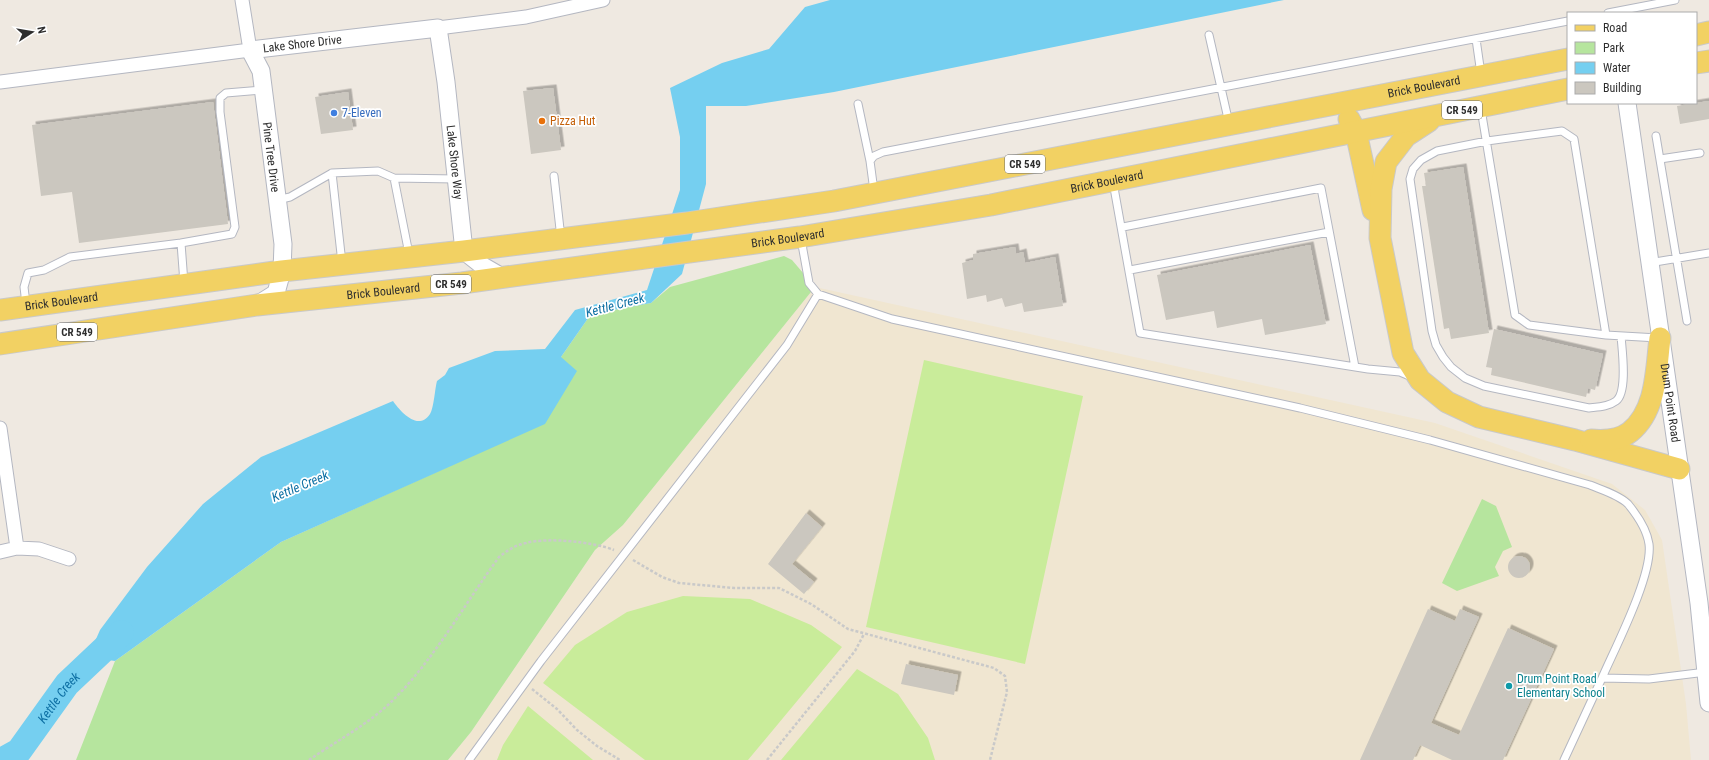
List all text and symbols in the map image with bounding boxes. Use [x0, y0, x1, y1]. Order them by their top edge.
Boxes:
north arrow [12, 12, 52, 52]
legend [1567, 12, 1697, 104]
text: Road [1603, 21, 1627, 35]
text: N [34, 25, 48, 35]
street label: Lake Shore Drive [262, 32, 343, 55]
text: Park [1603, 41, 1625, 55]
text: Water [1603, 61, 1631, 75]
street label: Brick Boulevard [1386, 73, 1461, 101]
text: Building [1603, 81, 1641, 95]
road number: CR 549 [1442, 101, 1482, 119]
place label: 7-Eleven [342, 106, 382, 120]
marker: 7-Eleven [329, 108, 339, 118]
place label: Pizza Hut [550, 114, 596, 128]
marker: Pizza Hut [537, 116, 547, 126]
street label: Pine Tree Drive [260, 121, 282, 193]
street label: Lake Shore Way [444, 124, 465, 200]
road number: CR 549 [1005, 155, 1045, 173]
street label: Brick Boulevard [1069, 168, 1144, 196]
street label: Brick Boulevard [750, 226, 826, 251]
road number: CR 549 [431, 275, 471, 293]
street label: Brick Boulevard [346, 281, 421, 302]
street label: Brick Boulevard [24, 290, 99, 313]
water label: Kettle Creek [584, 290, 646, 320]
road number: CR 549 [57, 323, 97, 341]
street label: Drum Point Road [1658, 362, 1683, 443]
water label: Kettle Creek [269, 467, 331, 505]
water label: Kettle Creek [34, 668, 83, 726]
place label: Drum Point Road Elementary School [1517, 672, 1605, 700]
marker: Drum Point Road Elementary School [1504, 681, 1514, 691]

